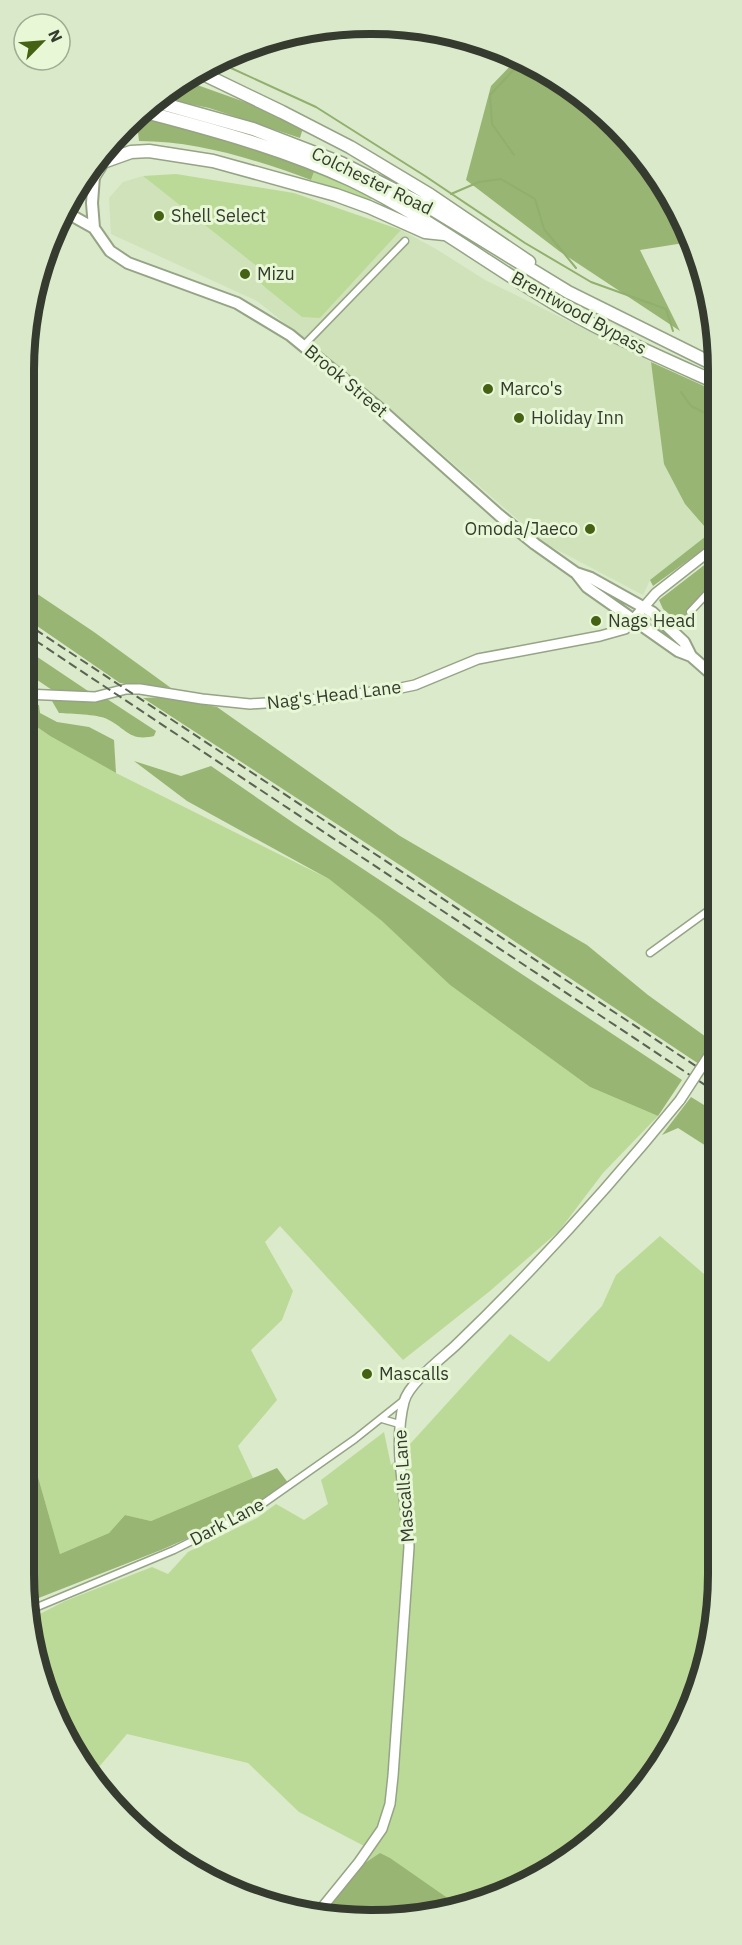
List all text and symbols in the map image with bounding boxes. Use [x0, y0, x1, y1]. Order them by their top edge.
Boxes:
north arrow [12, 12, 72, 72]
text: N [44, 26, 67, 45]
street label: Colchester Road [308, 141, 437, 220]
place label: Shell Select [171, 204, 266, 227]
marker: Shell Select [152, 209, 166, 223]
place label: Mizu [257, 262, 295, 285]
street label: Brentwood Bypass [507, 266, 651, 359]
marker: Mizu [238, 267, 252, 281]
street label: Brook Street [300, 339, 393, 422]
place label: Marco's [500, 377, 563, 400]
marker: Marco's [481, 382, 495, 396]
place label: Holiday Inn [531, 406, 624, 429]
marker: Holiday Inn [512, 411, 526, 425]
place label: Omoda/Jaeco [464, 517, 578, 540]
marker: Omoda/Jaeco [583, 522, 597, 536]
place label: Nags Head [608, 609, 696, 632]
marker: Nags Head [589, 614, 603, 628]
street label: Nag's Head Lane [266, 675, 402, 714]
place label: Mascalls [379, 1362, 449, 1385]
marker: Mascalls [360, 1367, 374, 1381]
street label: Mascalls Lane [388, 1429, 419, 1543]
street label: Dark Lane [186, 1492, 268, 1551]

